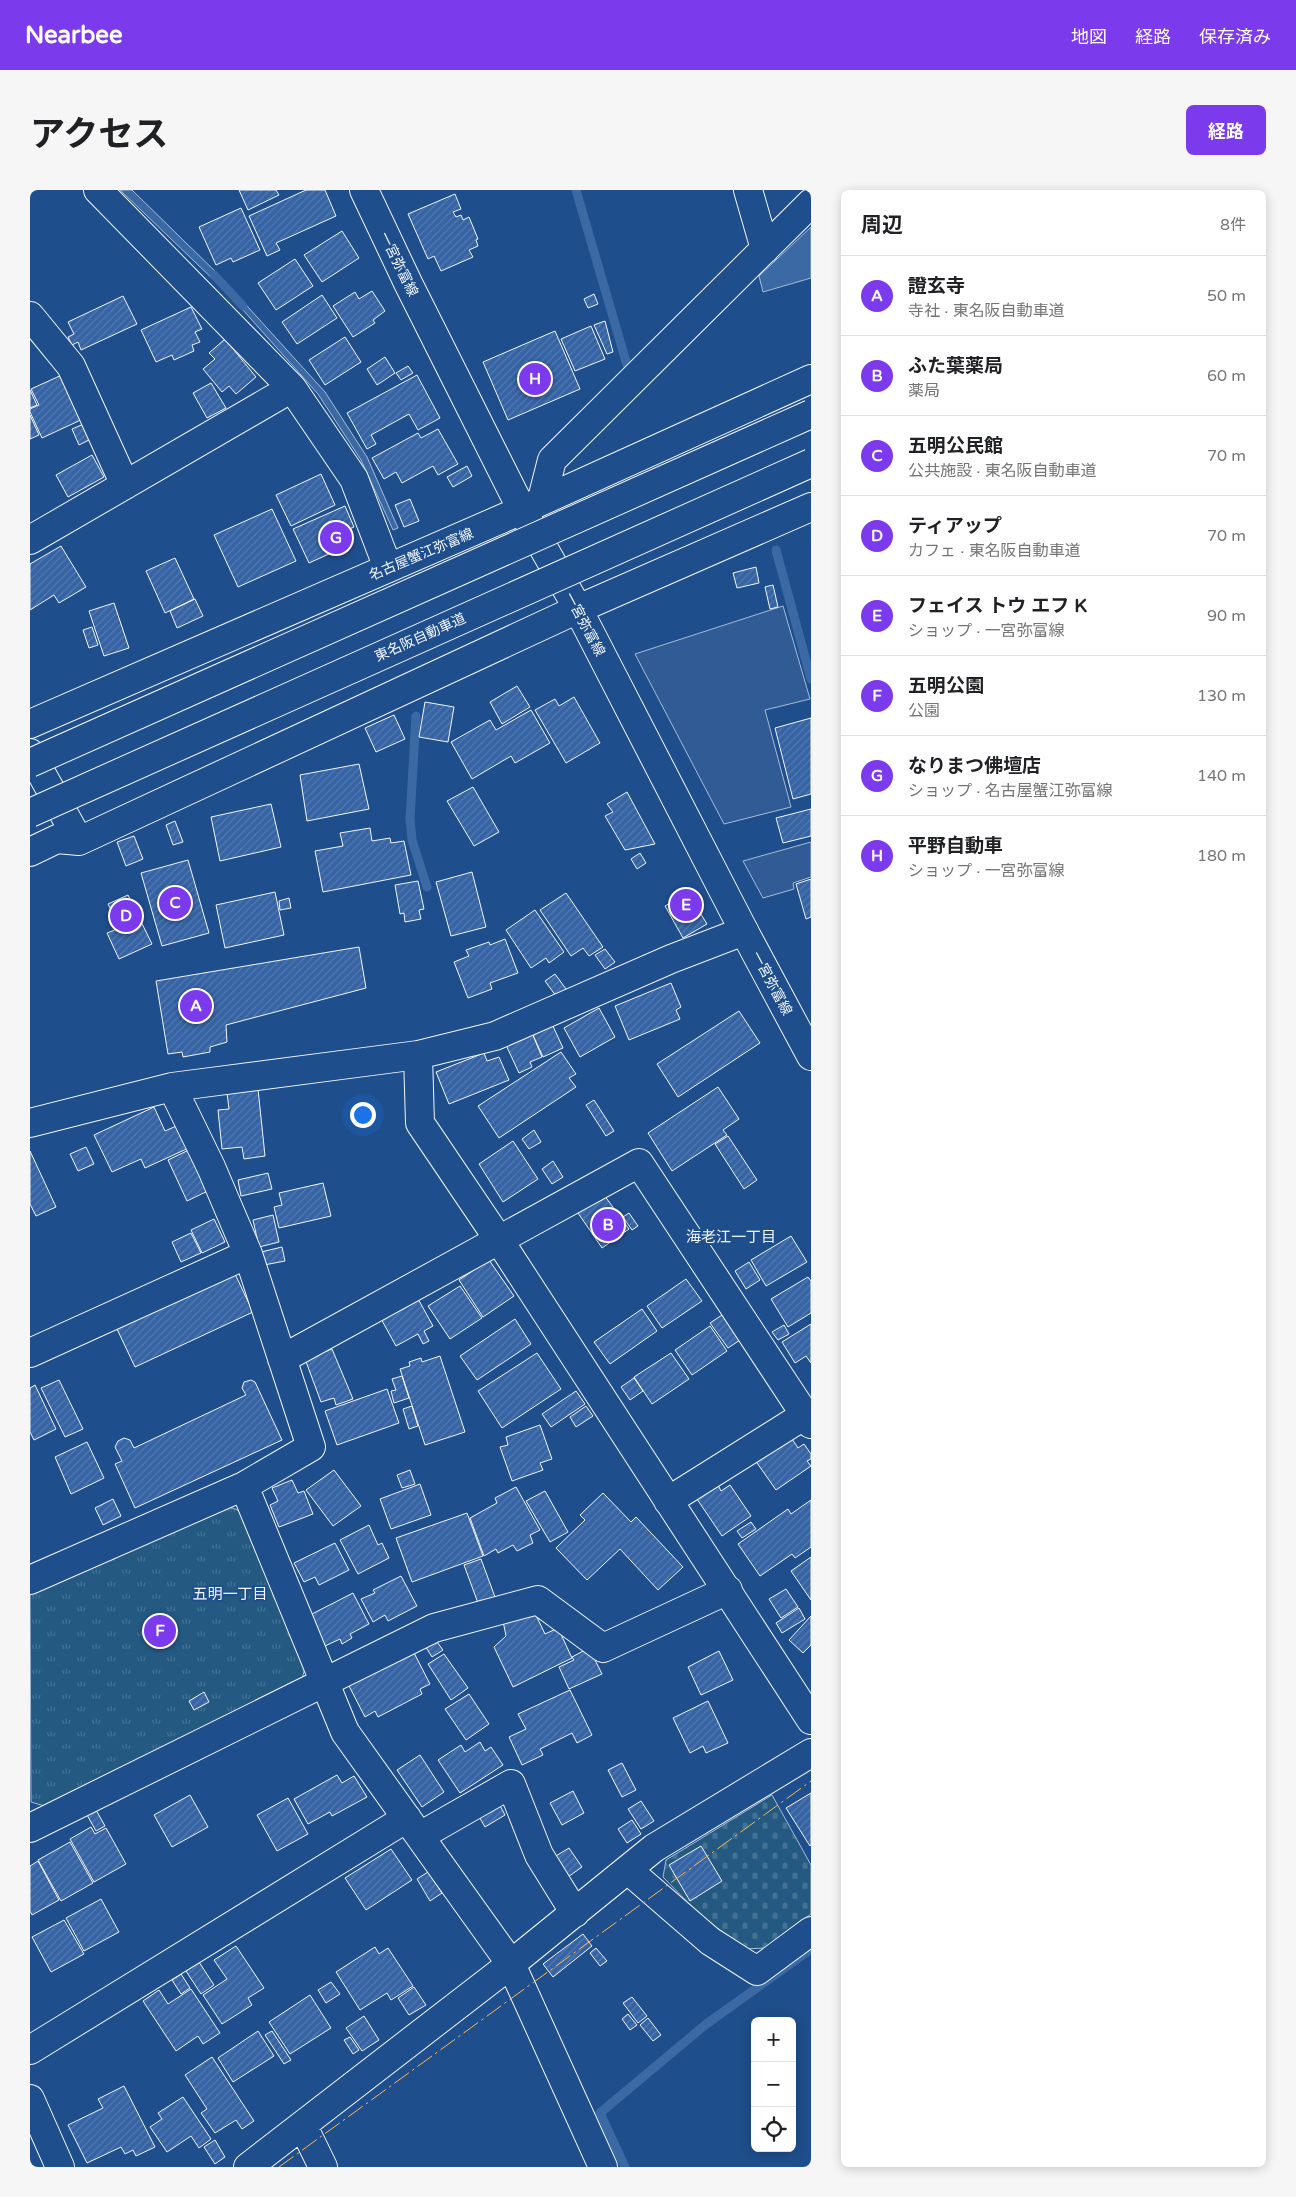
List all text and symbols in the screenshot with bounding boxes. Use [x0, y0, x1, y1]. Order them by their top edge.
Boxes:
text: Nearbee [25, 21, 123, 50]
text: 地図 [1071, 26, 1107, 48]
text: 経路 [1135, 26, 1171, 48]
text: 保存済み [1199, 26, 1271, 48]
button: 経路 [1186, 105, 1266, 155]
text: アクセス [30, 114, 168, 156]
text: 周辺 [861, 213, 903, 238]
text: 8件 [1220, 215, 1246, 235]
street label: 一宮弥富線 [376, 229, 422, 299]
text: 證玄寺 [908, 275, 965, 297]
text: A [871, 286, 883, 306]
text: 50 m [1207, 286, 1246, 306]
text: 寺社 · 東名阪自動車道 [908, 301, 1064, 321]
text: ふた葉薬局 [908, 355, 1003, 377]
pin: H [519, 360, 551, 398]
text: B [871, 366, 883, 386]
text: 60 m [1207, 366, 1246, 386]
text: 薬局 [908, 381, 940, 401]
text: 五明公民館 [908, 435, 1003, 457]
text: C [871, 446, 883, 466]
text: 70 m [1207, 446, 1246, 466]
text: 公共施設 · 東名阪自動車道 [908, 461, 1096, 481]
text: ティアップ [908, 515, 1002, 537]
pin: G [320, 519, 352, 557]
street label: 名古屋蟹江弥富線 [366, 525, 476, 584]
text: D [871, 526, 883, 546]
text: 70 m [1207, 526, 1246, 546]
text: カフェ · 東名阪自動車道 [908, 541, 1080, 561]
street label: 一宮弥富線 [561, 589, 608, 659]
text: フェイス トウ エフ K [908, 595, 1087, 617]
text: E [872, 606, 882, 626]
text: 90 m [1207, 606, 1246, 626]
street label: 東名阪自動車道 [372, 610, 468, 665]
text: ショップ · 一宮弥富線 [908, 621, 1064, 641]
text: 五明公園 [908, 675, 984, 697]
text: F [872, 686, 882, 706]
text: 130 m [1197, 686, 1246, 706]
text: 公園 [908, 701, 940, 721]
text: なりまつ佛壇店 [908, 755, 1041, 777]
text: G [871, 766, 883, 786]
text: 140 m [1197, 766, 1246, 786]
text: ショップ · 名古屋蟹江弥富線 [908, 781, 1112, 801]
text: 平野自動車 [908, 835, 1003, 857]
text: H [871, 846, 883, 866]
text: 180 m [1197, 846, 1246, 866]
text: ショップ · 一宮弥富線 [908, 861, 1064, 881]
pin: C [159, 884, 191, 922]
pin: E [670, 886, 702, 924]
pin: D [110, 897, 142, 935]
street label: 一宮弥富線 [748, 948, 795, 1018]
pin: A [180, 987, 212, 1025]
your location [350, 1102, 376, 1128]
pin: B [592, 1206, 624, 1244]
district label: 海老江一丁目 [686, 1228, 776, 1246]
district label: 五明一丁目 [192, 1585, 268, 1603]
pin: F [144, 1612, 176, 1650]
map controls [751, 2017, 796, 2152]
button: + [751, 2017, 796, 2062]
button: − [751, 2062, 796, 2107]
button: locate [751, 2107, 796, 2152]

